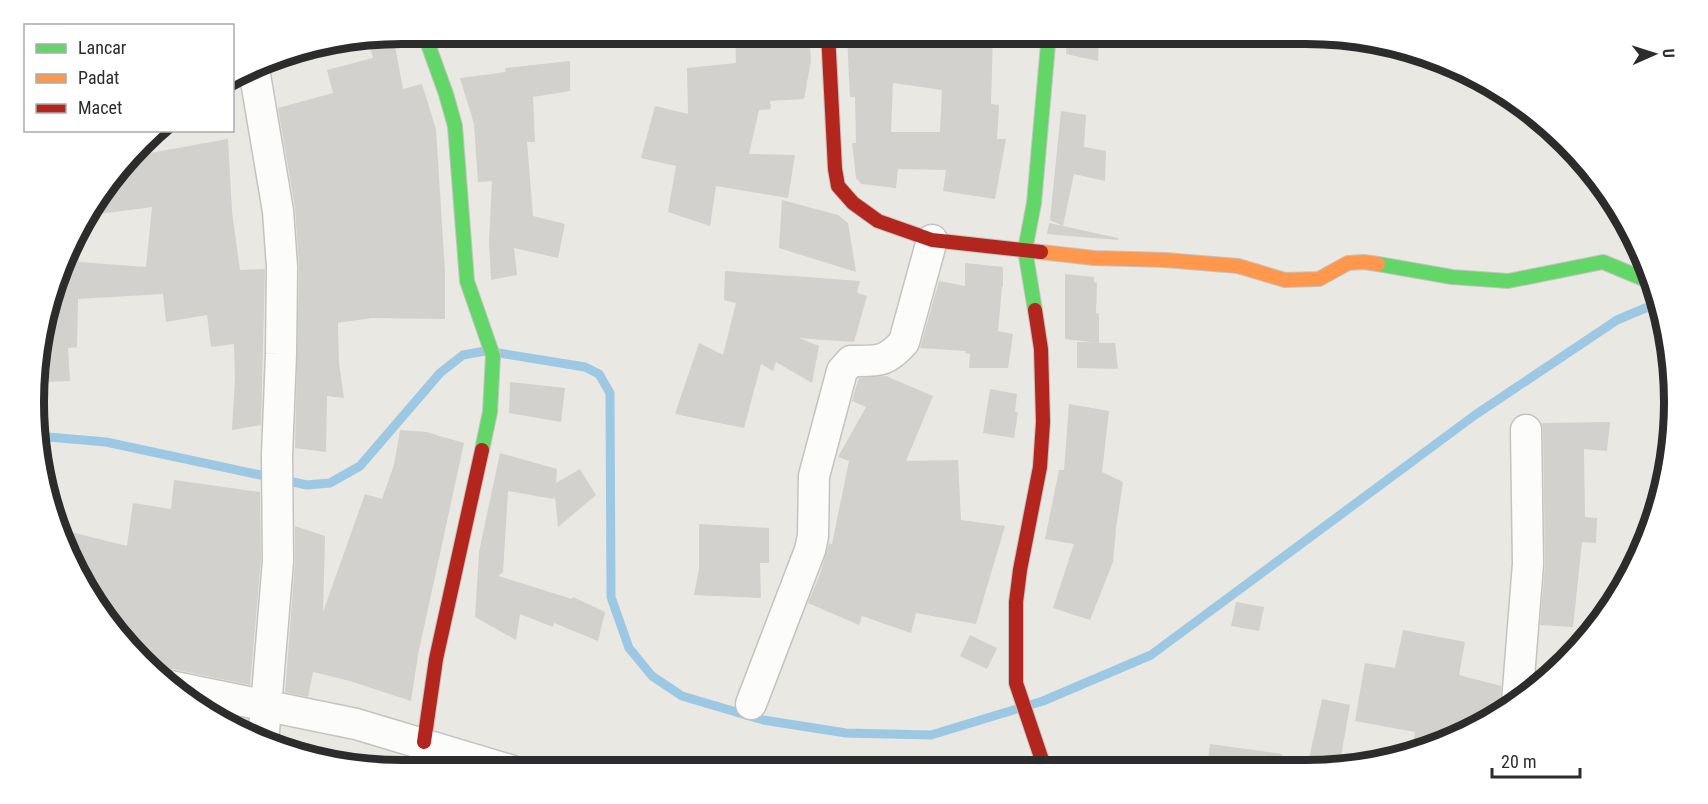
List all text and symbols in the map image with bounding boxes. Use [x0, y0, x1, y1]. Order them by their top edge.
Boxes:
legend [24, 24, 234, 132]
north arrow [1624, 24, 1684, 84]
text: Lancar [78, 37, 127, 58]
text: U [1659, 48, 1678, 58]
text: Padat [78, 67, 119, 88]
text: Macet [78, 97, 122, 118]
scale bar [1492, 741, 1580, 779]
text: 20 m [1501, 751, 1536, 772]

